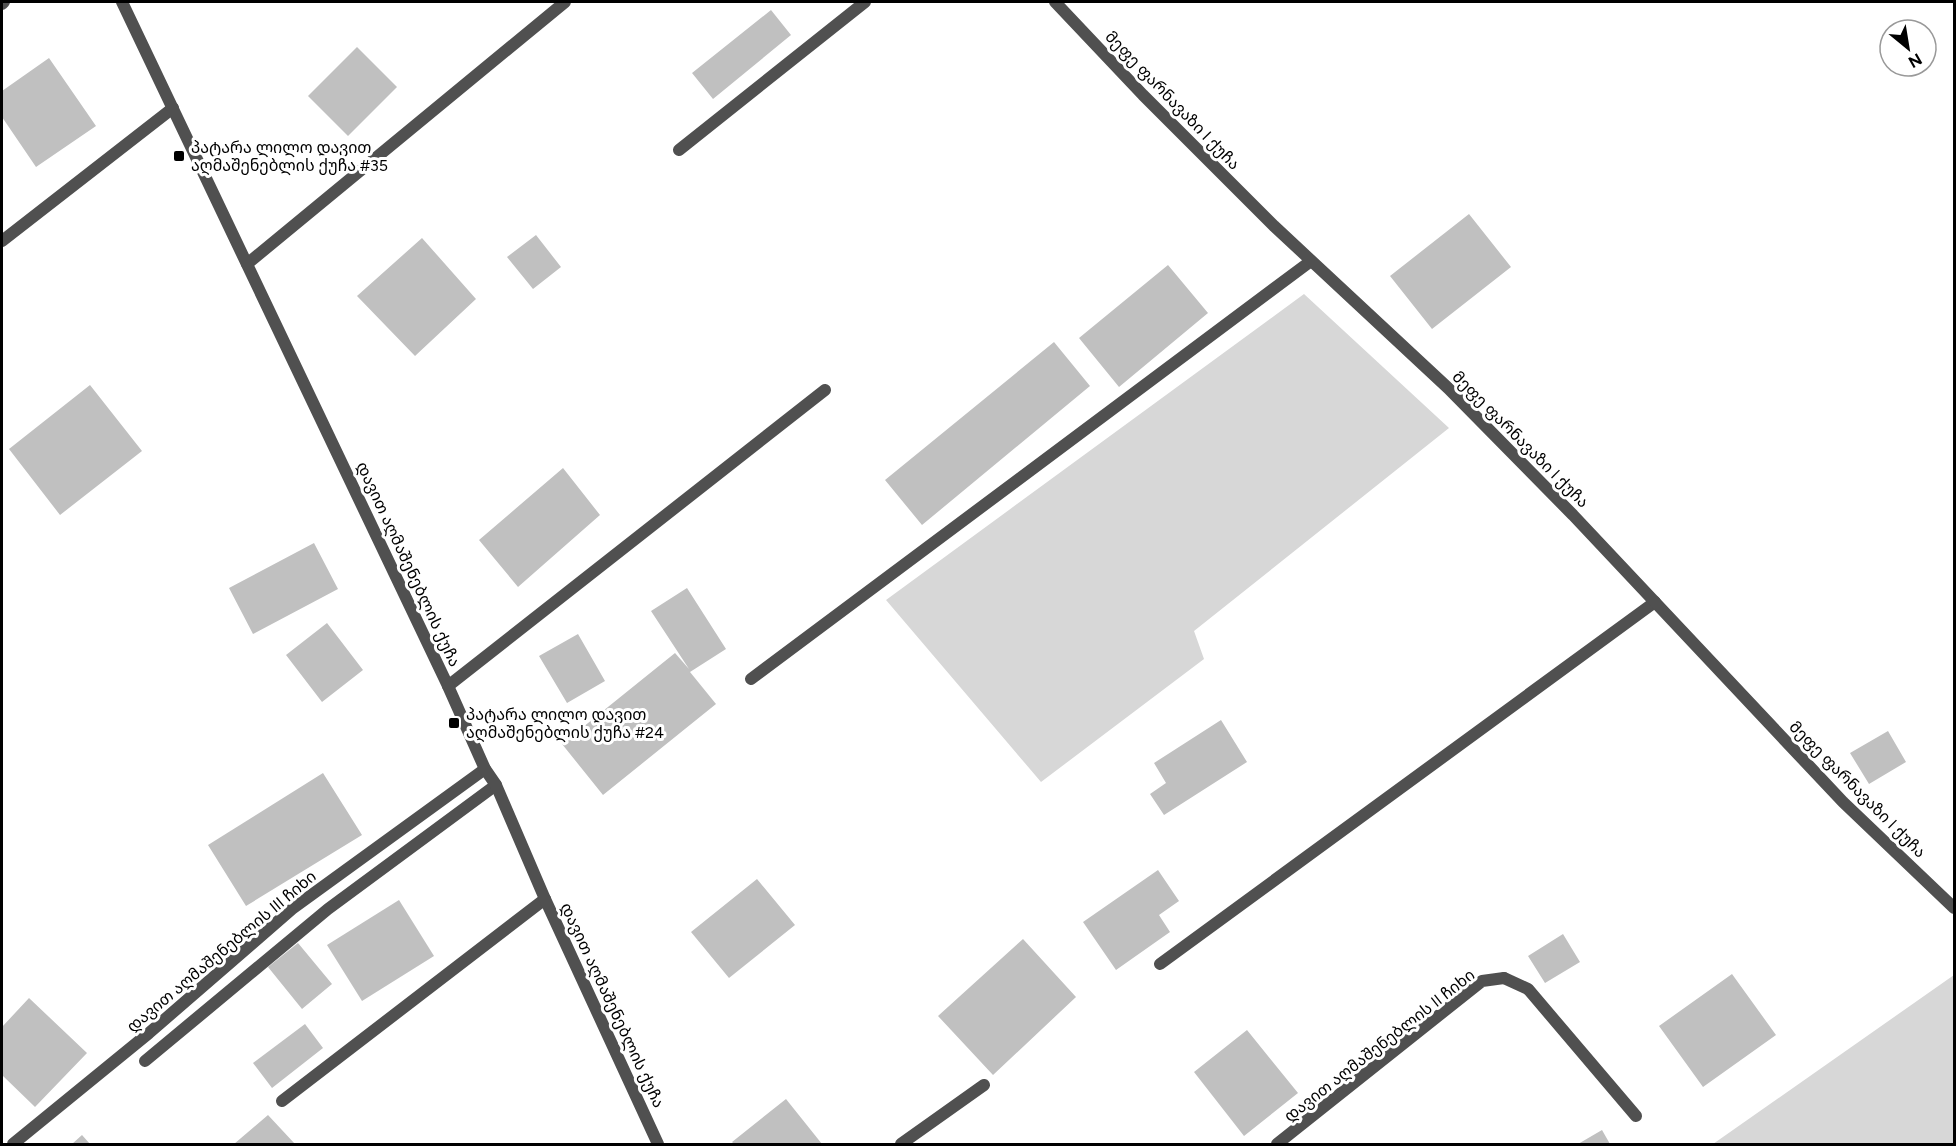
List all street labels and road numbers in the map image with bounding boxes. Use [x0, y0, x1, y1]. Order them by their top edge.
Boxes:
street label: მეფე ფარნავაზი I ქუჩა [1101, 27, 1244, 174]
street label: მეფე ფარნავაზი I ქუჩა [1448, 367, 1593, 512]
street label: დავით აღმაშენებლის ქუჩა [352, 459, 464, 670]
street label: მეფე ფარნავაზი I ქუჩა [1785, 717, 1930, 862]
street label: დავით აღმაშენებლის III ჩიხი [123, 867, 320, 1037]
street label: დავით აღმაშენებლის ქუჩა [556, 900, 668, 1111]
street label: დავით აღმაშენებლის II ჩიხი [1280, 965, 1479, 1127]

